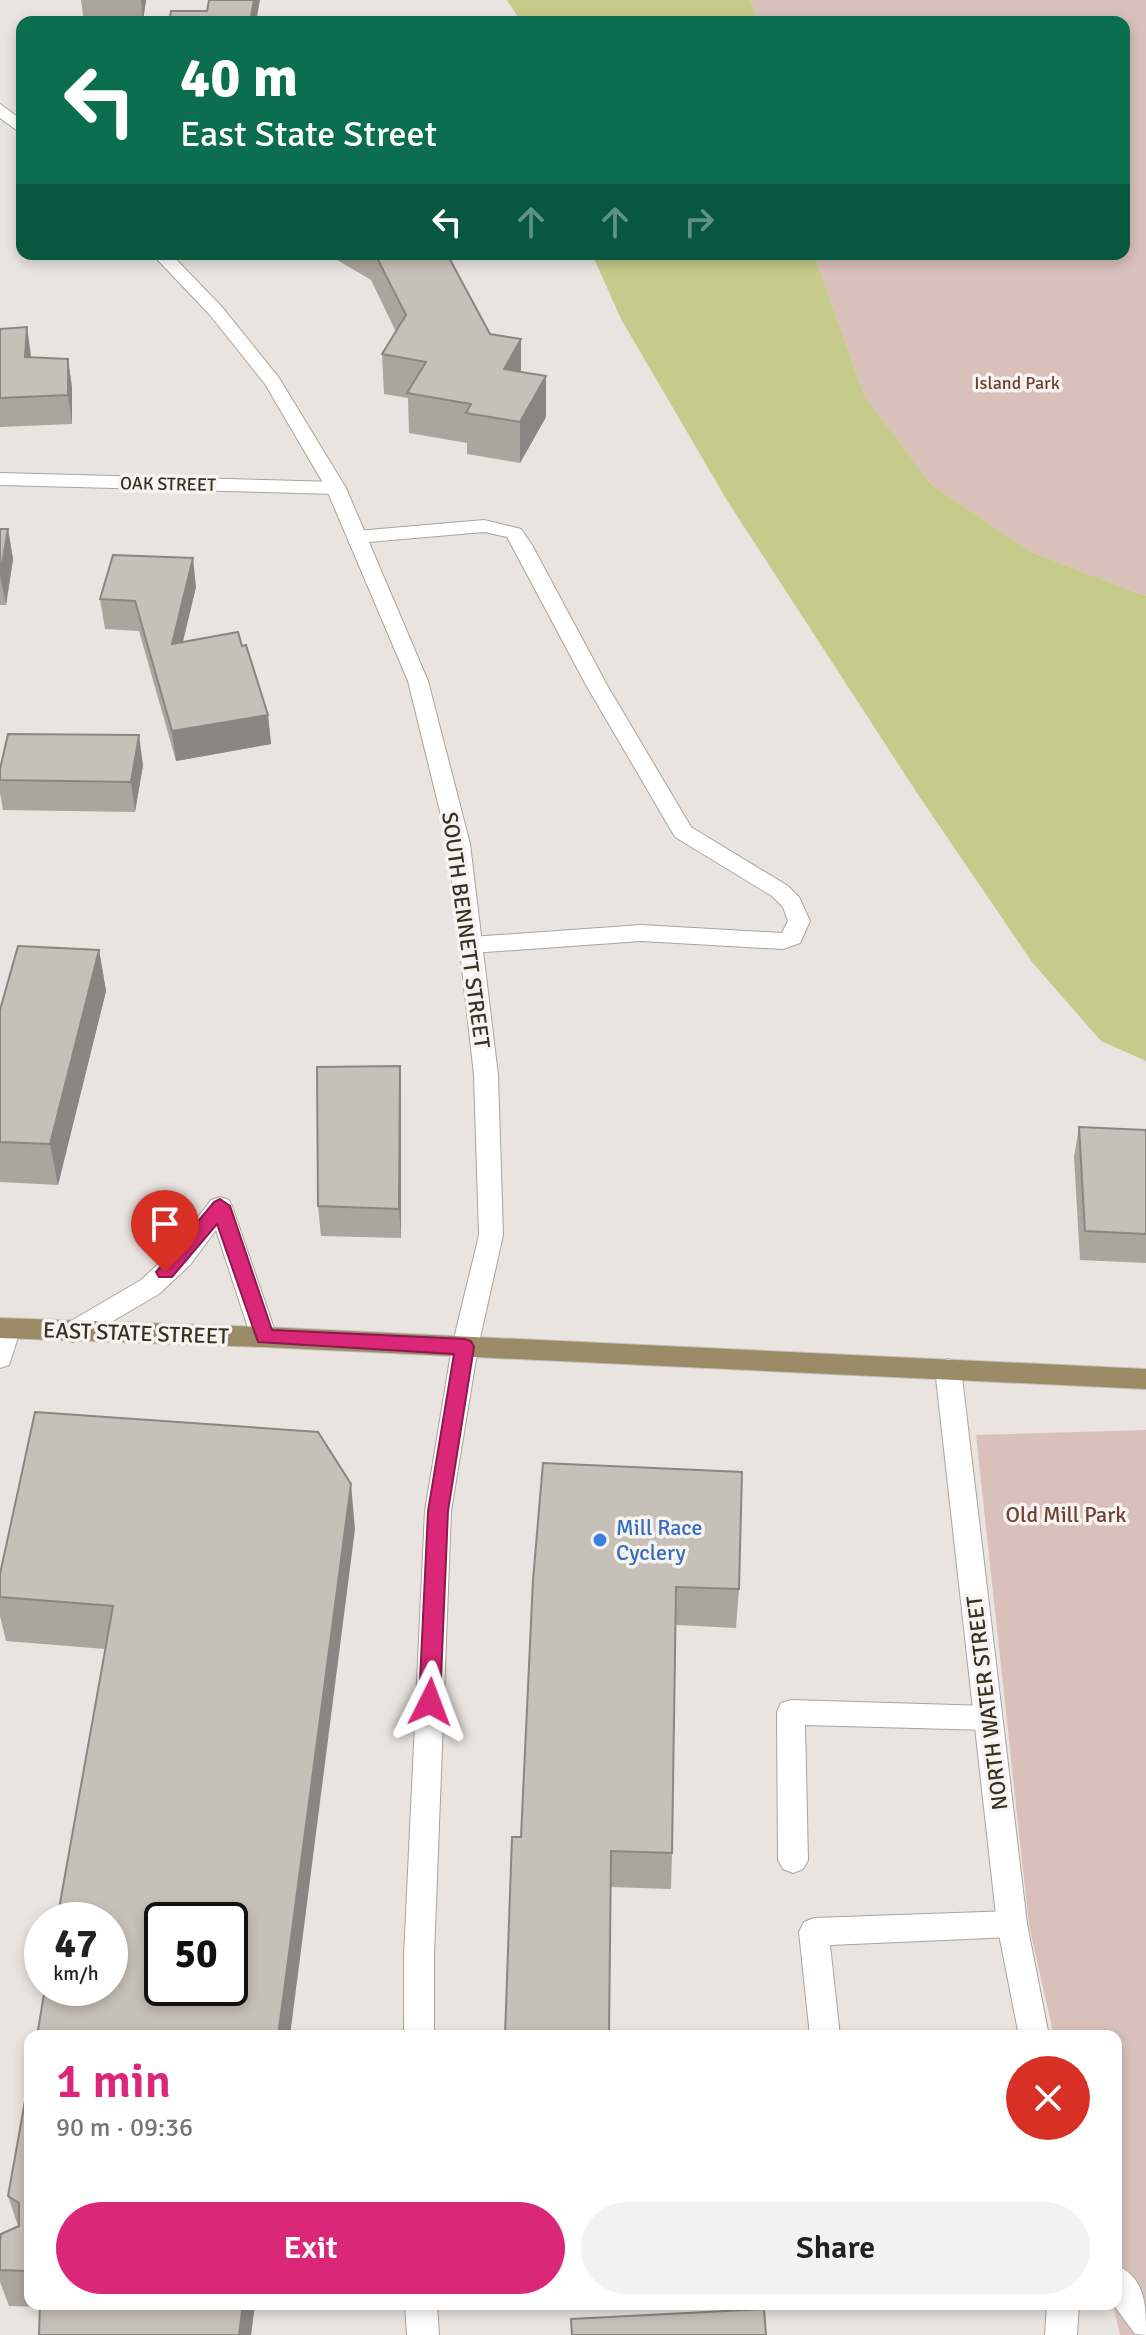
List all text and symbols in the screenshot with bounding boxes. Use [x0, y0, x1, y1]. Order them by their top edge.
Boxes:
text: 40 m [180, 43, 298, 112]
icon: left [48, 48, 152, 152]
text: East State Street [180, 112, 437, 157]
icon: left [425, 200, 469, 244]
icon: ahead [509, 200, 553, 244]
icon: ahead [593, 200, 637, 244]
icon: right [677, 200, 721, 244]
park label: Island Park [974, 372, 1060, 394]
street label: OAK STREET [120, 472, 216, 496]
street label: SOUTH BENNETT STREET [436, 810, 496, 1050]
pin [131, 1190, 199, 1272]
icon: arrive [143, 1202, 187, 1246]
street label: EAST STATE STREET [43, 1316, 230, 1350]
park label: Old Mill Park [1006, 1501, 1126, 1528]
place label: Mill Race Cyclery [616, 1514, 703, 1566]
marker: Mill Race Cyclery [591, 1531, 609, 1549]
street label: NORTH WATER STREET [960, 1594, 1014, 1812]
position arrow [388, 1660, 472, 1744]
speed limit sign: 50 [144, 1902, 248, 2006]
text: 47 [54, 1919, 98, 1969]
text: km/h [53, 1961, 99, 1986]
text: 1 min [56, 2052, 171, 2111]
button: close [1006, 2056, 1090, 2140]
text: 90 m · 09:36 [56, 2112, 193, 2144]
button: Exit [56, 2202, 565, 2294]
button: Share [581, 2202, 1090, 2294]

